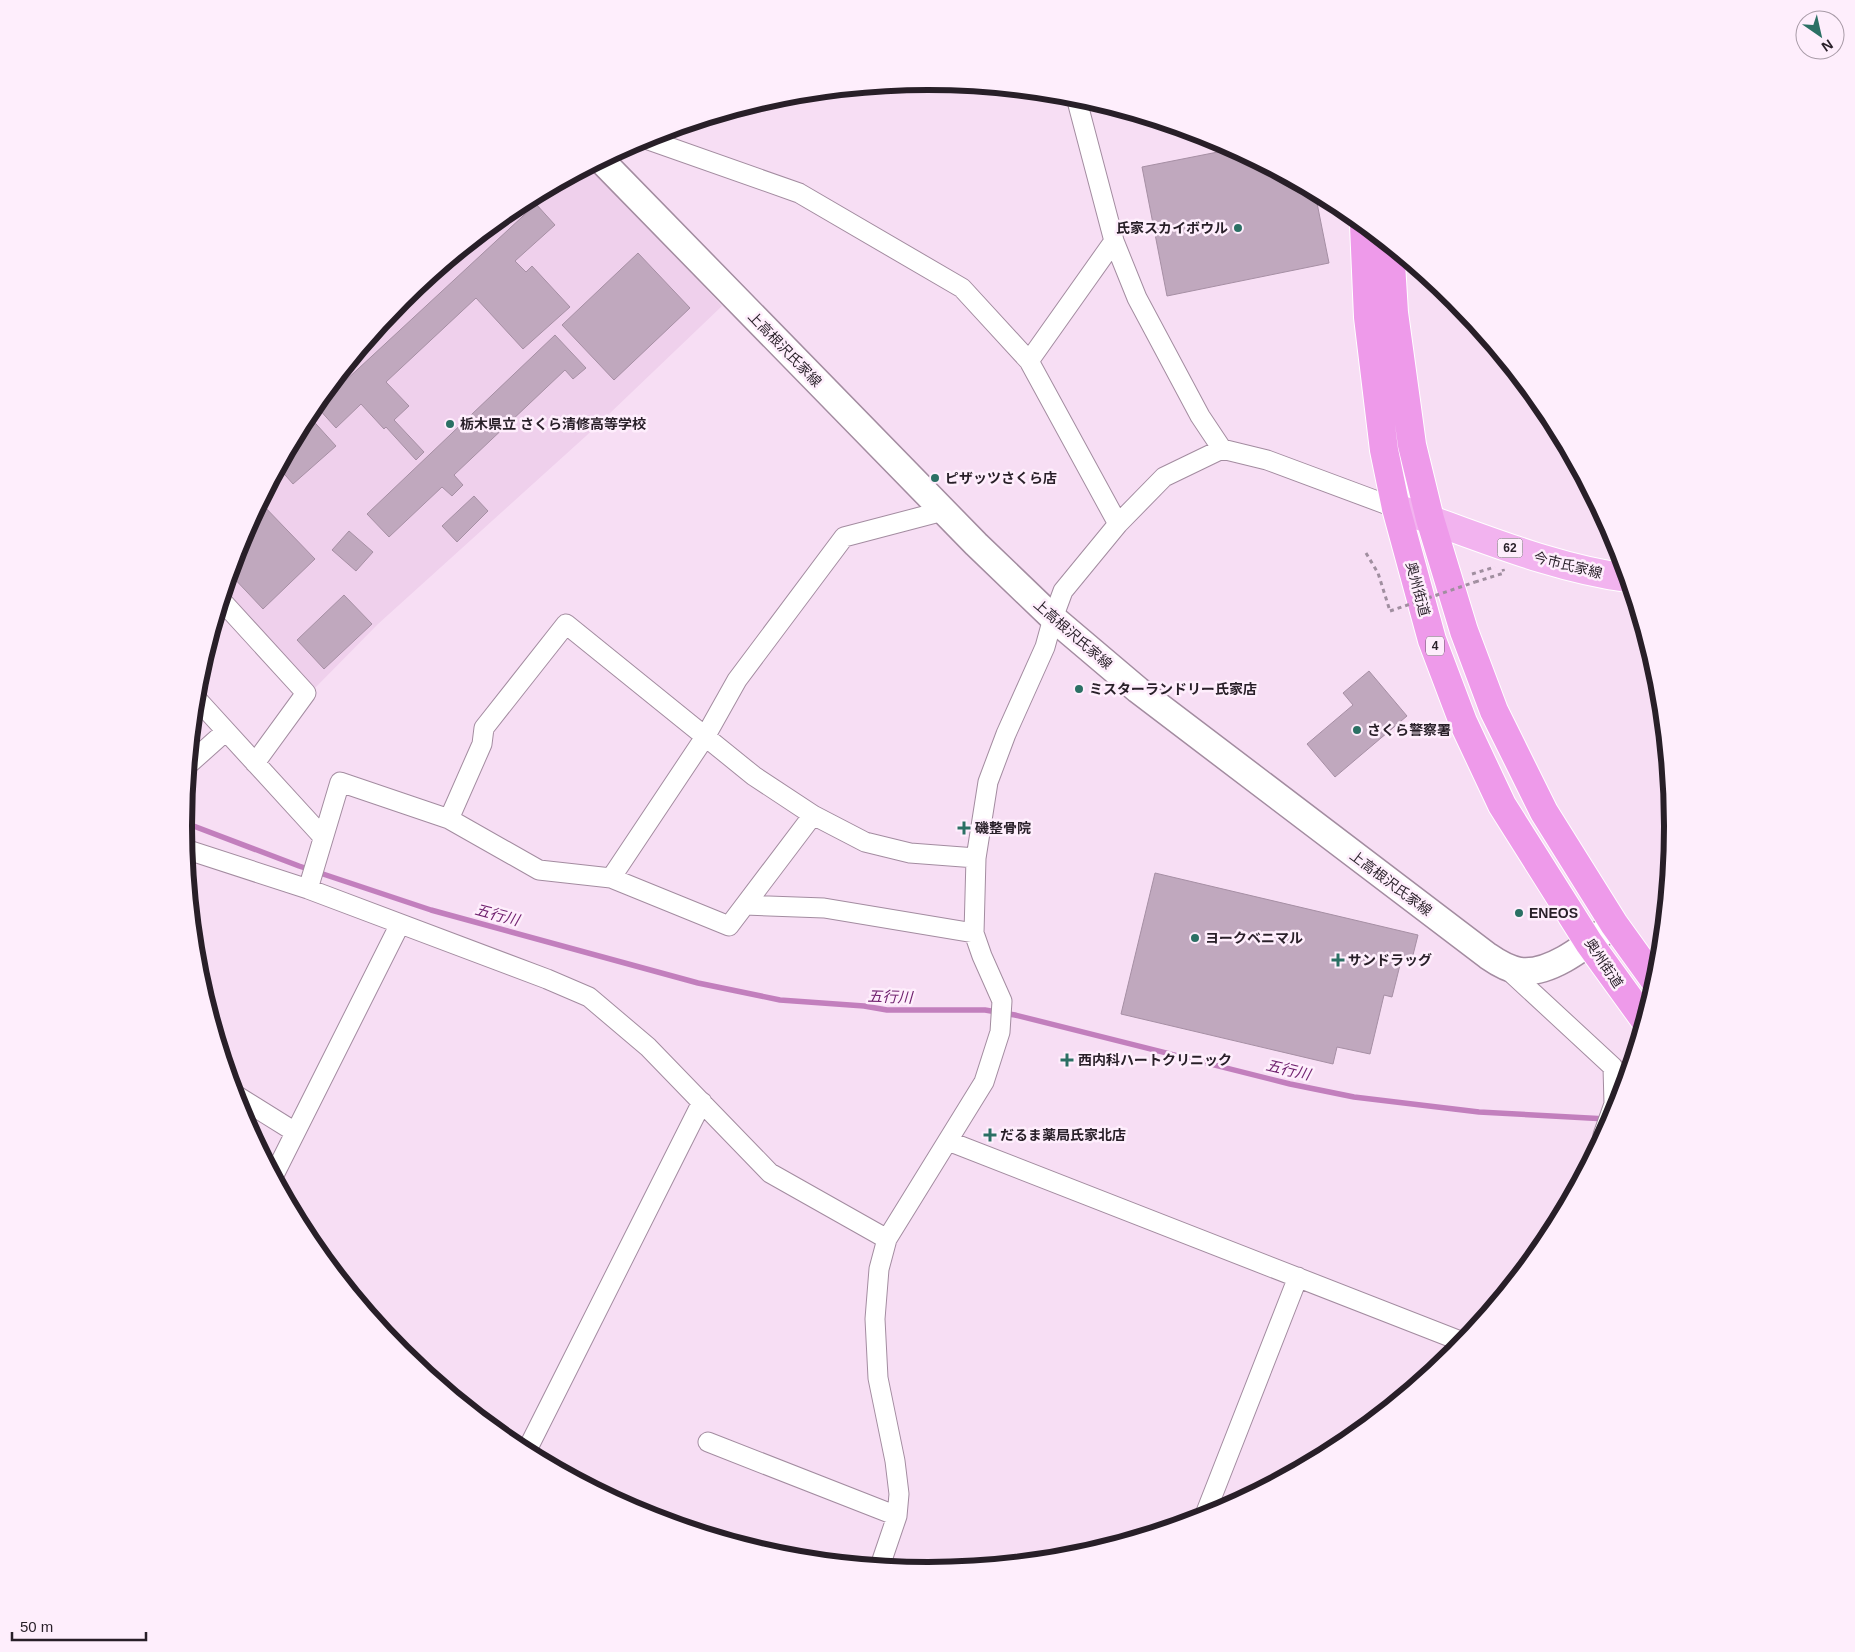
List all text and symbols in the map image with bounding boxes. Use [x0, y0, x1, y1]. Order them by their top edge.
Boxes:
north arrow [1795, 10, 1845, 60]
text: N [1819, 36, 1836, 55]
place label: 氏家スカイボウル [1116, 220, 1228, 236]
marker: 氏家スカイボウル [1232, 222, 1244, 234]
street label: 上高根沢氏家線 [745, 308, 825, 390]
place label: 栃木県立 さくら清修高等学校 [460, 416, 646, 432]
marker: 栃木県立 さくら清修高等学校 [444, 418, 456, 430]
place label: ピザッツさくら店 [945, 470, 1057, 486]
marker: ピザッツさくら店 [929, 472, 941, 484]
road number: 62 [1498, 538, 1522, 558]
street label: 今市氏家線 [1532, 549, 1604, 581]
street label: 奥州街道 [1403, 560, 1433, 618]
street label: 上高根沢氏家線 [1031, 596, 1115, 672]
road number: 4 [1426, 636, 1444, 656]
place label: ミスターランドリー氏家店 [1089, 681, 1257, 697]
marker: ミスターランドリー氏家店 [1073, 683, 1085, 695]
place label: さくら警察署 [1367, 722, 1451, 738]
marker: さくら警察署 [1351, 724, 1363, 736]
place label: 磯整骨院 [974, 820, 1031, 836]
marker: 磯整骨院 [957, 821, 971, 835]
street label: 上高根沢氏家線 [1347, 847, 1435, 919]
water label: 五行川 [473, 900, 523, 929]
place label: ENEOS [1529, 905, 1578, 921]
marker: ENEOS [1513, 907, 1525, 919]
place label: ヨークベニマル [1205, 930, 1303, 946]
marker: ヨークベニマル [1189, 932, 1201, 944]
street label: 奥州街道 [1582, 935, 1626, 991]
place label: サンドラッグ [1348, 952, 1432, 968]
marker: サンドラッグ [1332, 954, 1344, 966]
water label: 五行川 [867, 987, 915, 1006]
place label: 西内科ハートクリニック [1078, 1052, 1232, 1068]
marker: 西内科ハートクリニック [1060, 1053, 1074, 1067]
water label: 五行川 [1264, 1056, 1314, 1083]
place label: だるま薬局氏家北店 [1000, 1127, 1126, 1143]
marker: だるま薬局氏家北店 [984, 1129, 996, 1141]
scale bar [12, 1610, 146, 1642]
text: 50 m [20, 1618, 53, 1635]

